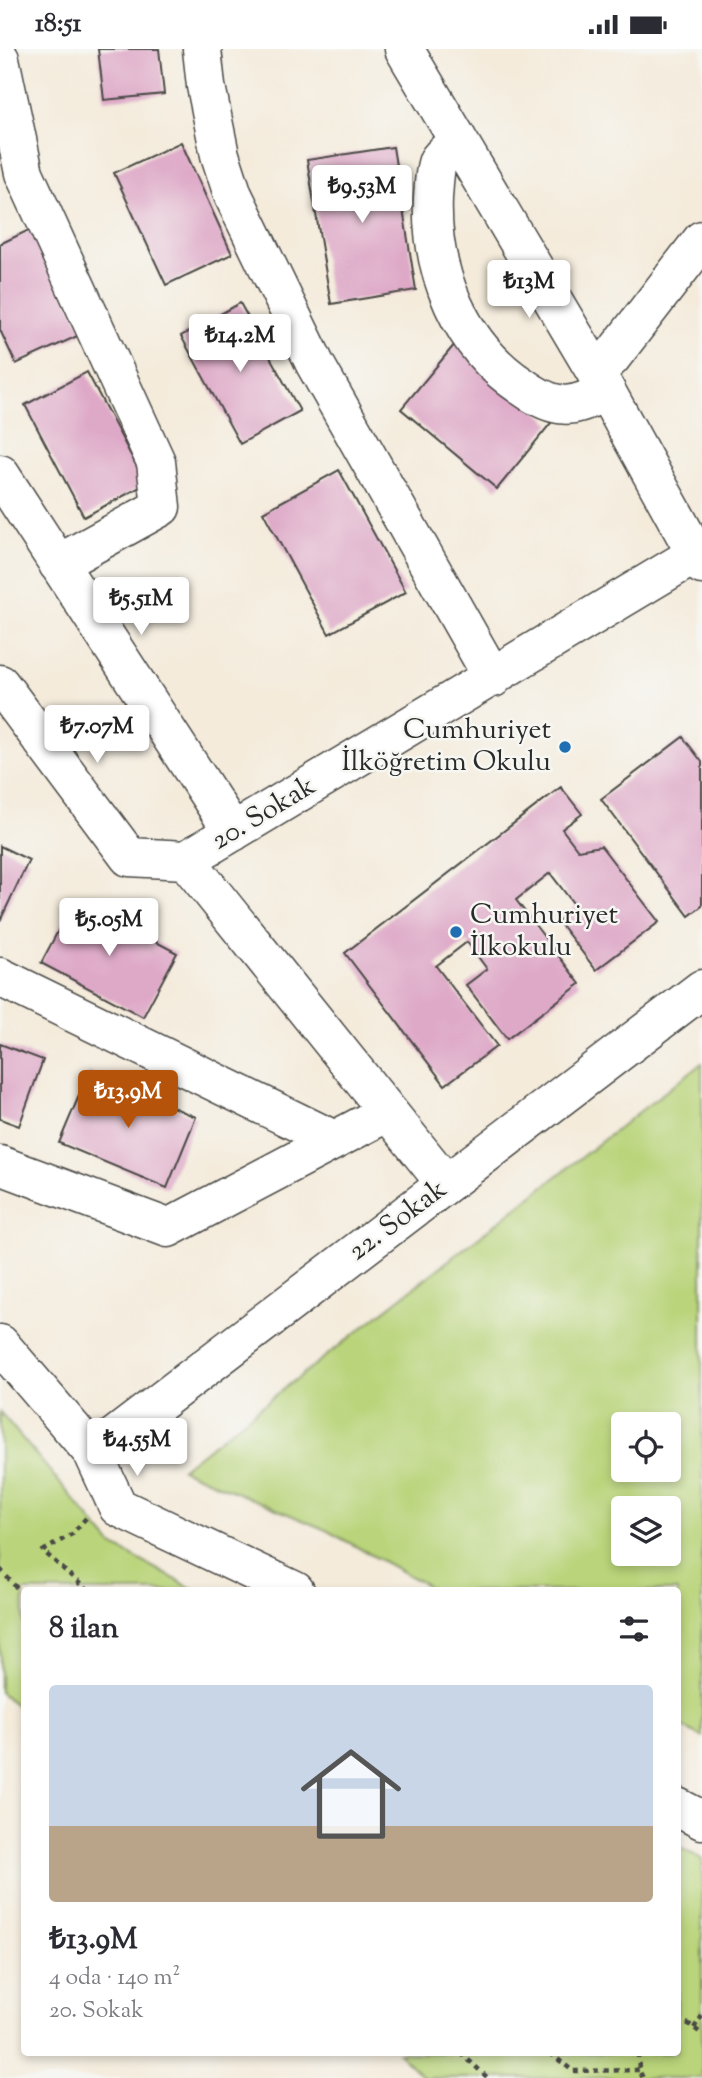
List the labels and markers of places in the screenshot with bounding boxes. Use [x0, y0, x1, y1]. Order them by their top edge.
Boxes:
pin: ₺9.53M [305, 165, 419, 225]
pin: ₺13M [488, 261, 570, 320]
pin: ₺14.2M [183, 315, 297, 374]
pin: ₺5.51M [84, 577, 198, 637]
pin: ₺7.07M [40, 705, 154, 765]
place label: Cumhuriyet İlköğretim Okulu [342, 711, 551, 783]
marker: Cumhuriyet İlköğretim Okulu [557, 739, 573, 755]
place label: Cumhuriyet İlkokulu [470, 896, 618, 968]
pin: ₺5.05M [52, 899, 166, 958]
marker: Cumhuriyet İlkokulu [448, 924, 464, 940]
pin: ₺13.9M [71, 1070, 185, 1130]
pin: ₺4.55M [80, 1419, 194, 1478]

